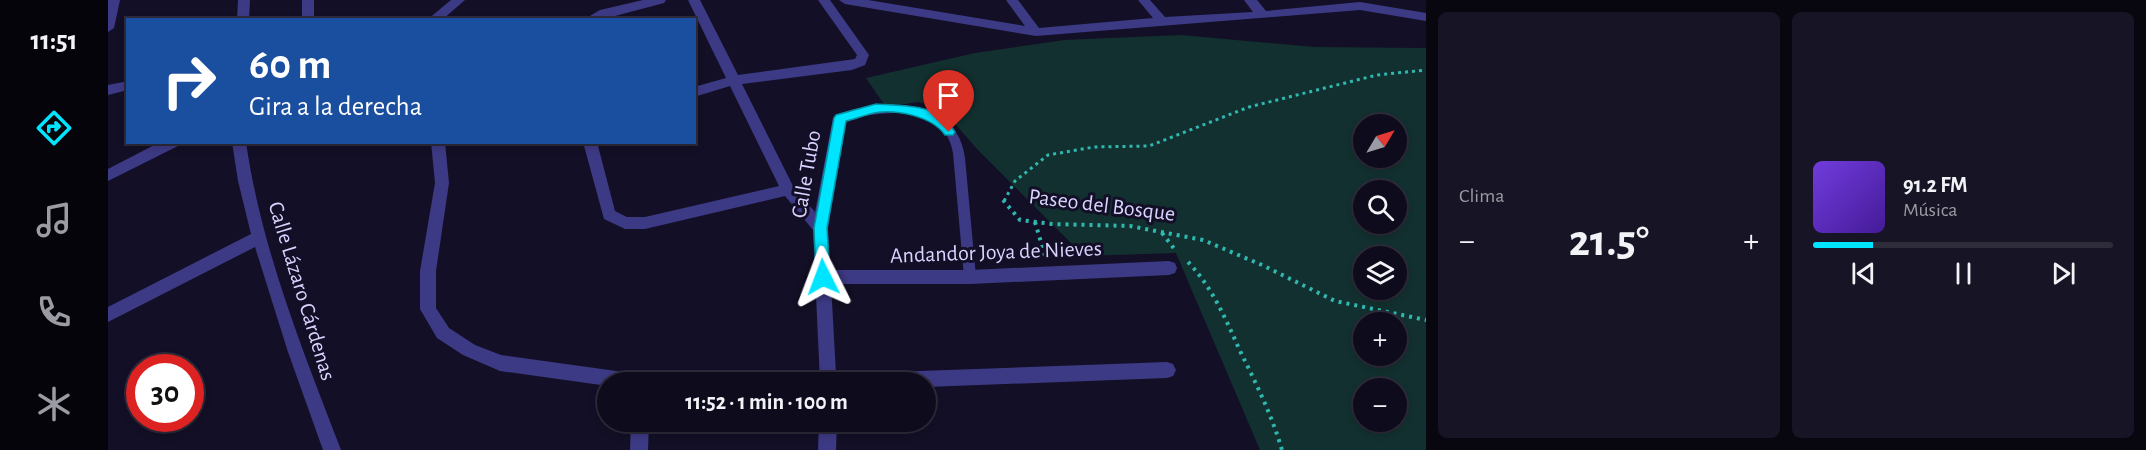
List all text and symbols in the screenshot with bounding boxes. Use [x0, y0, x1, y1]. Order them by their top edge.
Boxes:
text: 11:51 [30, 27, 78, 54]
icon: right [150, 42, 228, 120]
text: 60 m [249, 44, 331, 86]
pin [923, 70, 974, 132]
icon: arrive [932, 79, 965, 112]
text: Gira a la derecha [249, 93, 422, 120]
icon: directions [33, 107, 75, 149]
north arrow [1353, 114, 1407, 168]
map controls [1353, 114, 1407, 432]
street label: Calle Tubo [787, 128, 825, 220]
text: 91.2 FM [1903, 174, 1968, 196]
button: search [1353, 180, 1407, 234]
street label: Paseo del Bosque [1027, 185, 1177, 225]
text: Clima [1459, 186, 1504, 206]
icon: music [33, 199, 75, 241]
street label: Calle Lázaro Cárdenas [264, 199, 340, 383]
text: Música [1903, 200, 1958, 220]
text: 21.5° [1569, 219, 1649, 264]
text: − [1459, 225, 1475, 258]
text: + [1743, 225, 1759, 258]
street label: Andandor Joya de Nieves [890, 237, 1102, 267]
position arrow [791, 245, 855, 309]
button: layers [1353, 246, 1407, 300]
icon: previous [1847, 257, 1880, 290]
icon: pause [1947, 257, 1980, 290]
icon: next [2047, 257, 2080, 290]
icon: phone [33, 291, 75, 333]
button: + [1353, 312, 1407, 366]
speed limit sign: 30 [126, 354, 204, 432]
button: − [1353, 378, 1407, 432]
icon: climate [33, 383, 75, 425]
text: 11:52 · 1 min · 100 m [685, 391, 848, 413]

